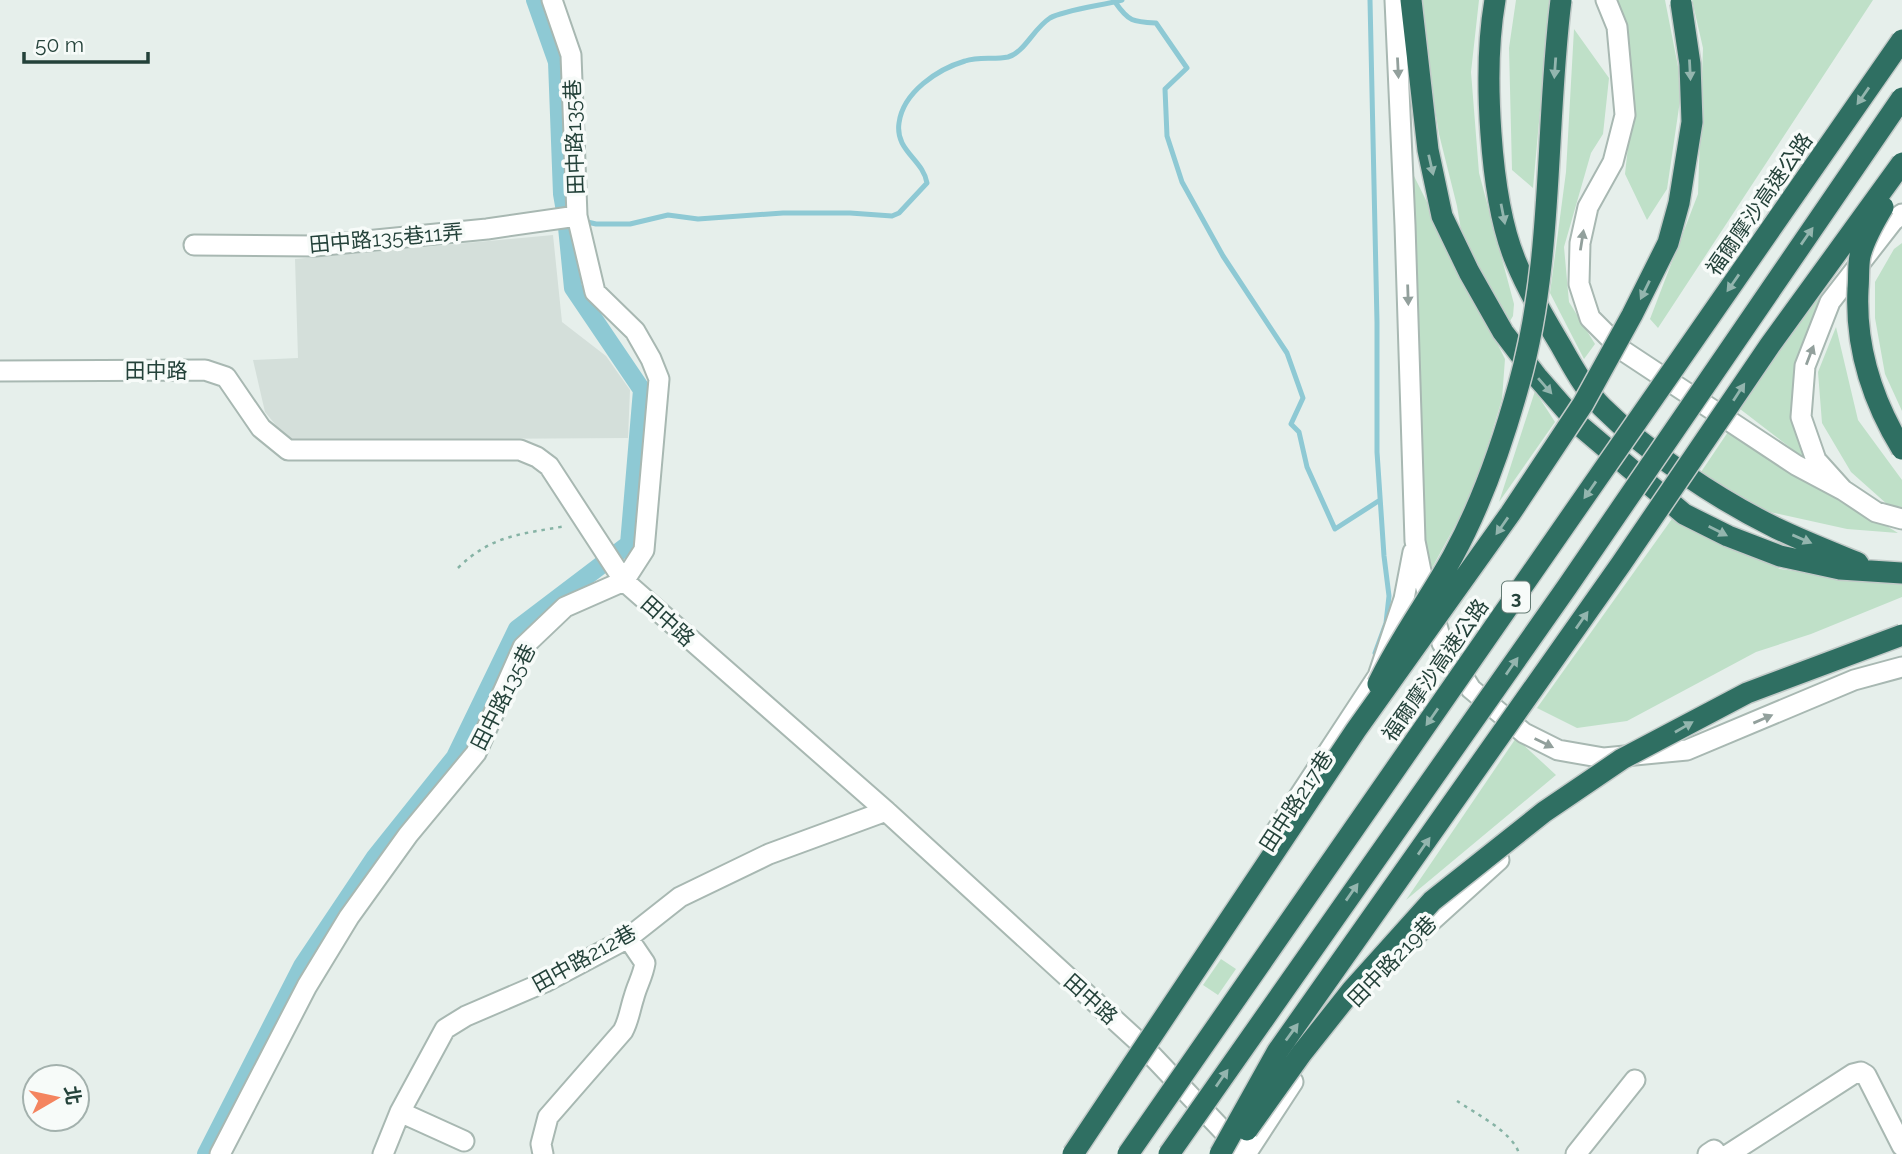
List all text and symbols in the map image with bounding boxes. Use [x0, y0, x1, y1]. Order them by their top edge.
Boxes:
scale bar [24, 21, 149, 65]
text: 50 m [35, 32, 84, 57]
one-way arrow [1392, 57, 1403, 79]
one-way arrow [1549, 57, 1560, 79]
one-way arrow [1685, 60, 1696, 82]
street label: 田中路135巷 [559, 79, 589, 195]
one-way arrow [1856, 87, 1870, 105]
street label: 福爾摩沙高速公路 [1701, 128, 1817, 280]
one-way arrow [1426, 154, 1437, 176]
one-way arrow [1497, 203, 1508, 225]
street label: 田中路135巷11弄 [308, 219, 464, 257]
one-way arrow [1800, 227, 1814, 245]
one-way arrow [1577, 229, 1588, 251]
one-way arrow [1727, 273, 1740, 293]
one-way arrow [1639, 280, 1650, 300]
one-way arrow [1402, 285, 1413, 307]
one-way arrow [1804, 345, 1815, 366]
street label: 田中路 [125, 358, 188, 383]
one-way arrow [1537, 377, 1553, 395]
one-way arrow [1732, 383, 1746, 401]
one-way arrow [1583, 481, 1597, 499]
one-way arrow [1496, 517, 1509, 536]
one-way arrow [1708, 526, 1728, 537]
one-way arrow [1792, 533, 1812, 545]
road number: 3 [1502, 582, 1530, 612]
street label: 田中路 [636, 591, 700, 651]
street label: 福爾摩沙高速公路 [1377, 594, 1493, 746]
one-way arrow [1575, 611, 1589, 629]
street label: 田中路135巷 [466, 640, 540, 754]
one-way arrow [1505, 656, 1518, 675]
one-way arrow [1425, 708, 1439, 726]
one-way arrow [1753, 713, 1773, 725]
one-way arrow [1674, 721, 1693, 733]
one-way arrow [1534, 738, 1554, 749]
street label: 田中路217巷 [1254, 746, 1338, 856]
one-way arrow [1417, 837, 1431, 855]
one-way arrow [1345, 883, 1359, 901]
street label: 田中路219巷 [1343, 911, 1441, 1011]
street label: 田中路212巷 [528, 919, 640, 997]
street label: 田中路 [1059, 969, 1123, 1029]
one-way arrow [1285, 1023, 1299, 1041]
north arrow [21, 1063, 91, 1133]
one-way arrow [1215, 1069, 1229, 1087]
text: 北 [60, 1084, 85, 1106]

